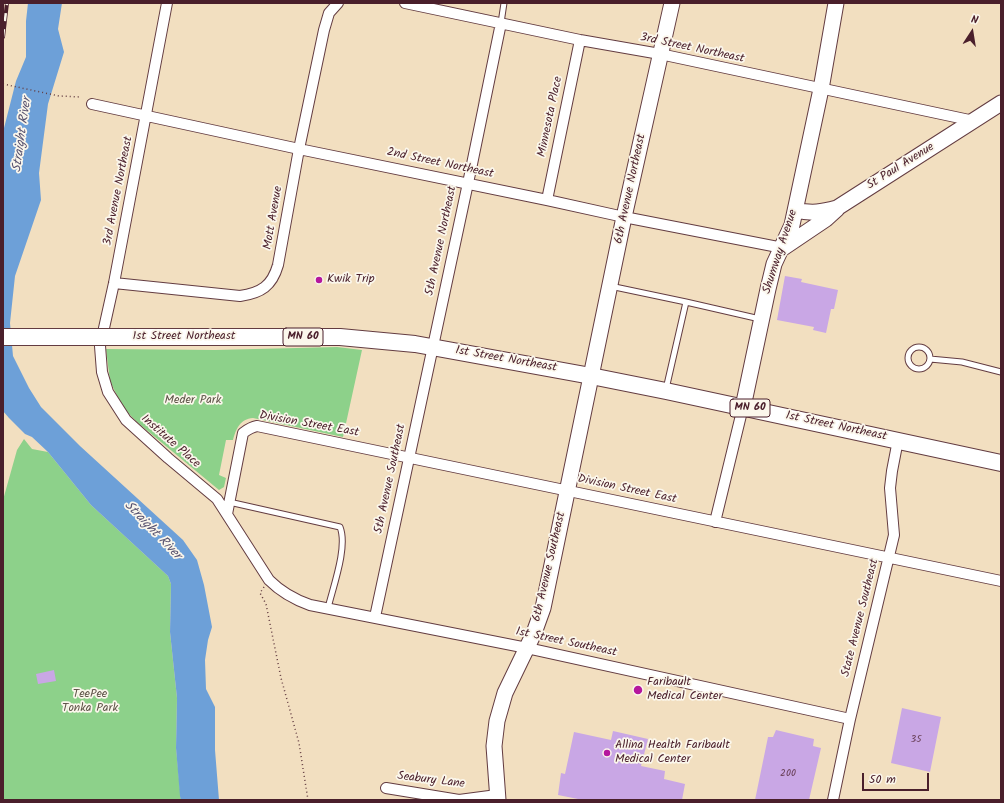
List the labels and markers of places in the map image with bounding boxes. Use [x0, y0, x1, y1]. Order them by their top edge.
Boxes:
place label: Kwik Trip [327, 273, 374, 287]
marker: Kwik Trip [314, 275, 324, 285]
place label: Faribault Medical Center [647, 676, 722, 704]
marker: Faribault Medical Center [632, 684, 644, 696]
place label: Allina Health Faribault Medical Center [615, 739, 730, 767]
marker: Allina Health Faribault Medical Center [602, 748, 612, 758]

